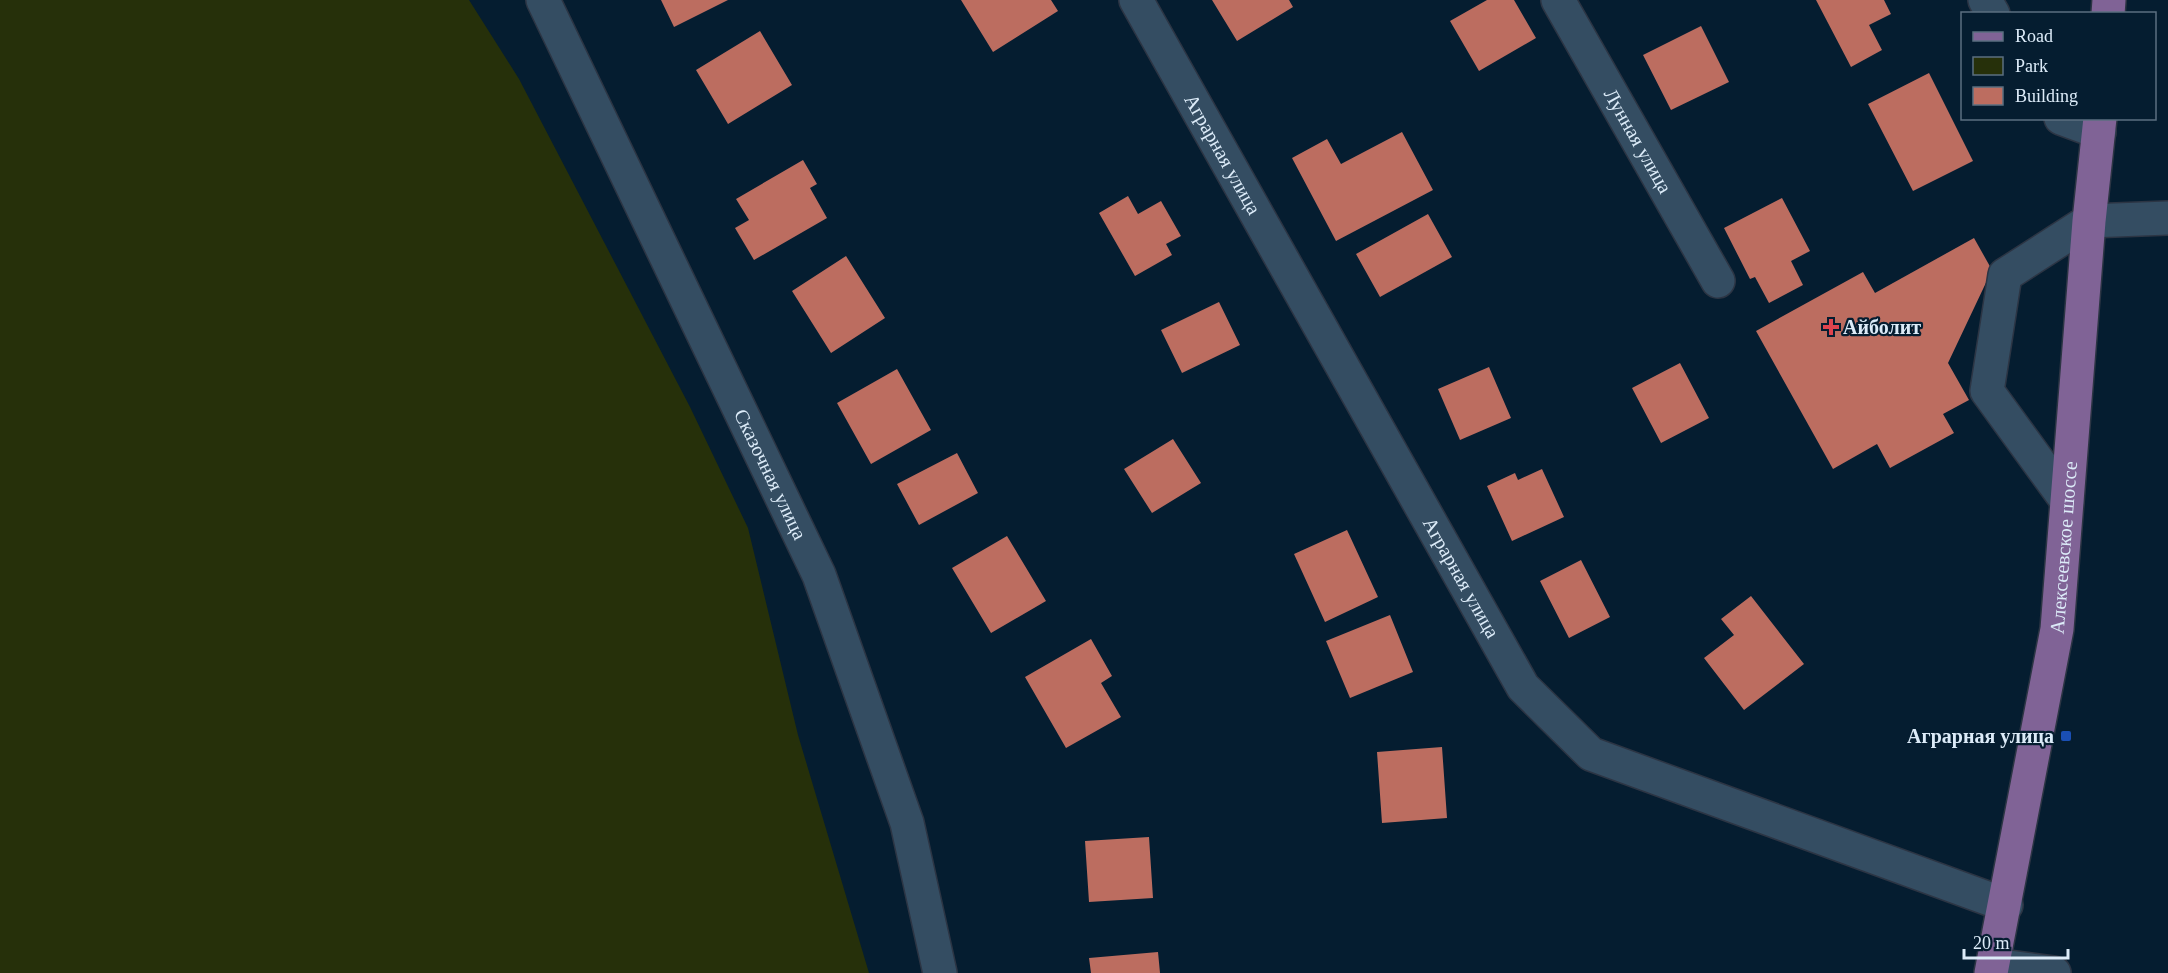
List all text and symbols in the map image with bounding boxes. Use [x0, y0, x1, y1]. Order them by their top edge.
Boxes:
legend [1961, 12, 2156, 120]
text: Road [2015, 26, 2053, 46]
text: Park [2015, 56, 2048, 76]
street label: Лунная улица [1600, 85, 1677, 197]
text: Building [2015, 86, 2078, 106]
street label: Аграрная улица [1180, 90, 1266, 218]
place label: Айболит [1843, 316, 1921, 338]
marker: Айболит [1824, 320, 1838, 334]
street label: Сказочная улица [730, 405, 811, 543]
street label: Алексеевское шоссе [2046, 460, 2081, 635]
street label: Аграрная улица [1419, 514, 1504, 642]
place label: Аграрная улица [1907, 725, 2054, 748]
marker: Аграрная улица [2059, 729, 2073, 743]
scale bar [1964, 922, 2068, 960]
text: 20 m [1973, 933, 2010, 953]

